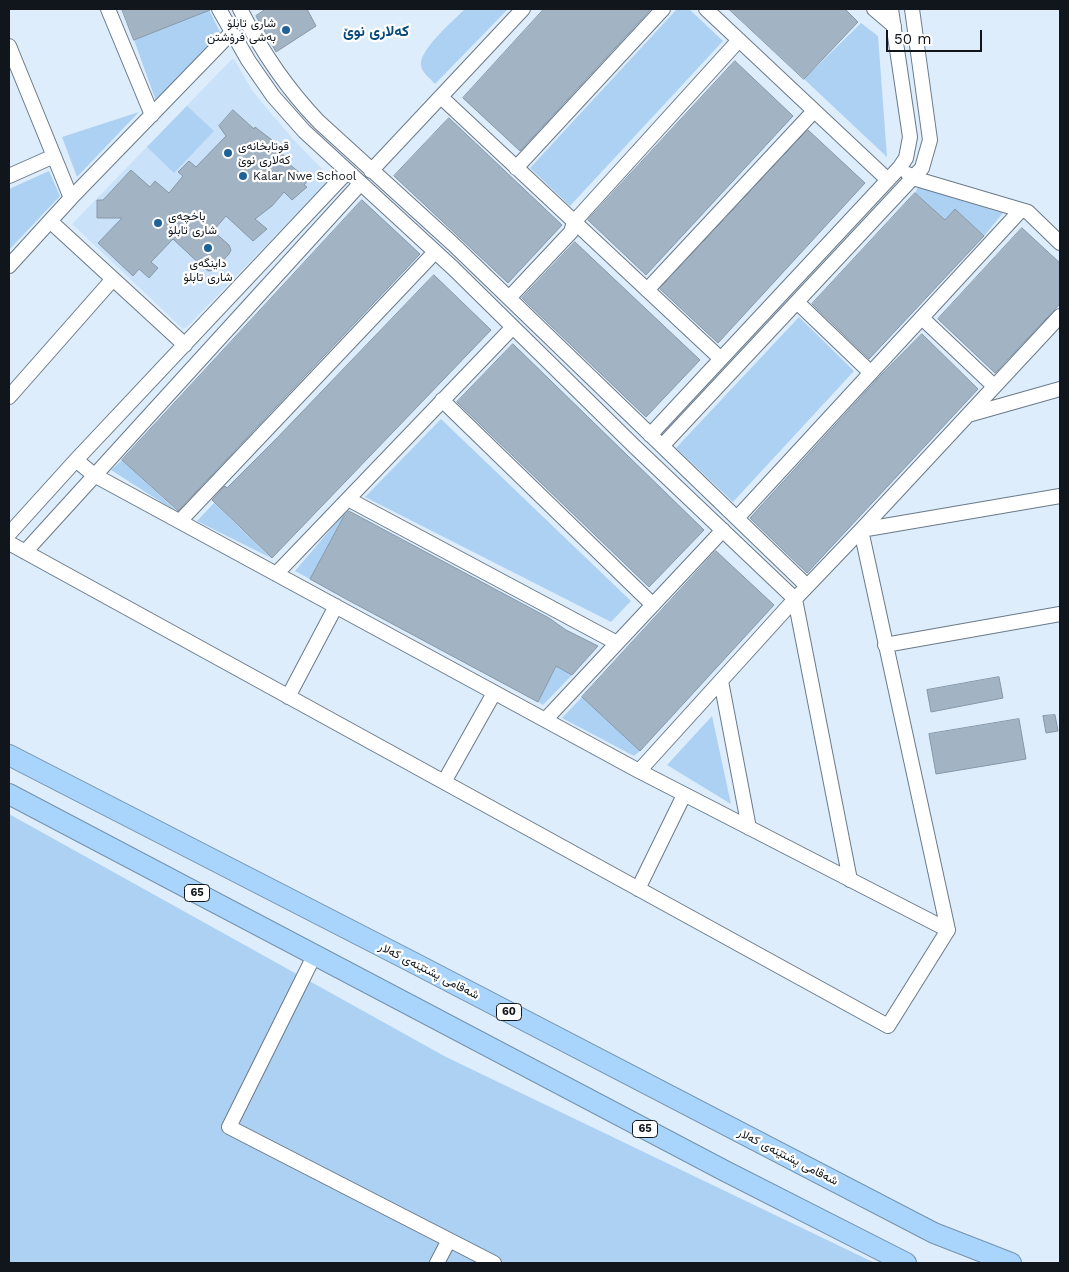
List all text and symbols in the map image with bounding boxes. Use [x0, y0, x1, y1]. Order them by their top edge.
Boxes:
place label: شاری تابلۆ بەشی فرۆشتن [207, 16, 276, 44]
scale bar [889, 20, 985, 52]
district label: کەلاری نوێ [343, 23, 409, 41]
marker: شاری تابلۆ بەشی فرۆشتن [280, 24, 292, 36]
text: 50 m [894, 30, 931, 48]
place label: قوتابخانەی کەلاری نوێ [238, 139, 290, 167]
marker: قوتابخانەی کەلاری نوێ [222, 147, 234, 159]
place label: Kalar Nwe School [253, 169, 357, 183]
marker: Kalar Nwe School [237, 170, 249, 182]
place label: باخچەی شاری تابلۆ [168, 209, 217, 237]
marker: باخچەی شاری تابلۆ [152, 217, 164, 229]
marker: داینگەی شاری تابلۆ [202, 242, 214, 254]
place label: داینگەی شاری تابلۆ [183, 256, 233, 284]
road number: 65 [184, 884, 210, 901]
street label: شەقامی پشتێنەی کەلار [376, 939, 482, 1003]
road number: 60 [496, 1004, 522, 1020]
road number: 65 [632, 1120, 658, 1138]
street label: شەقامی پشتێنەی کەلار [735, 1125, 841, 1189]

